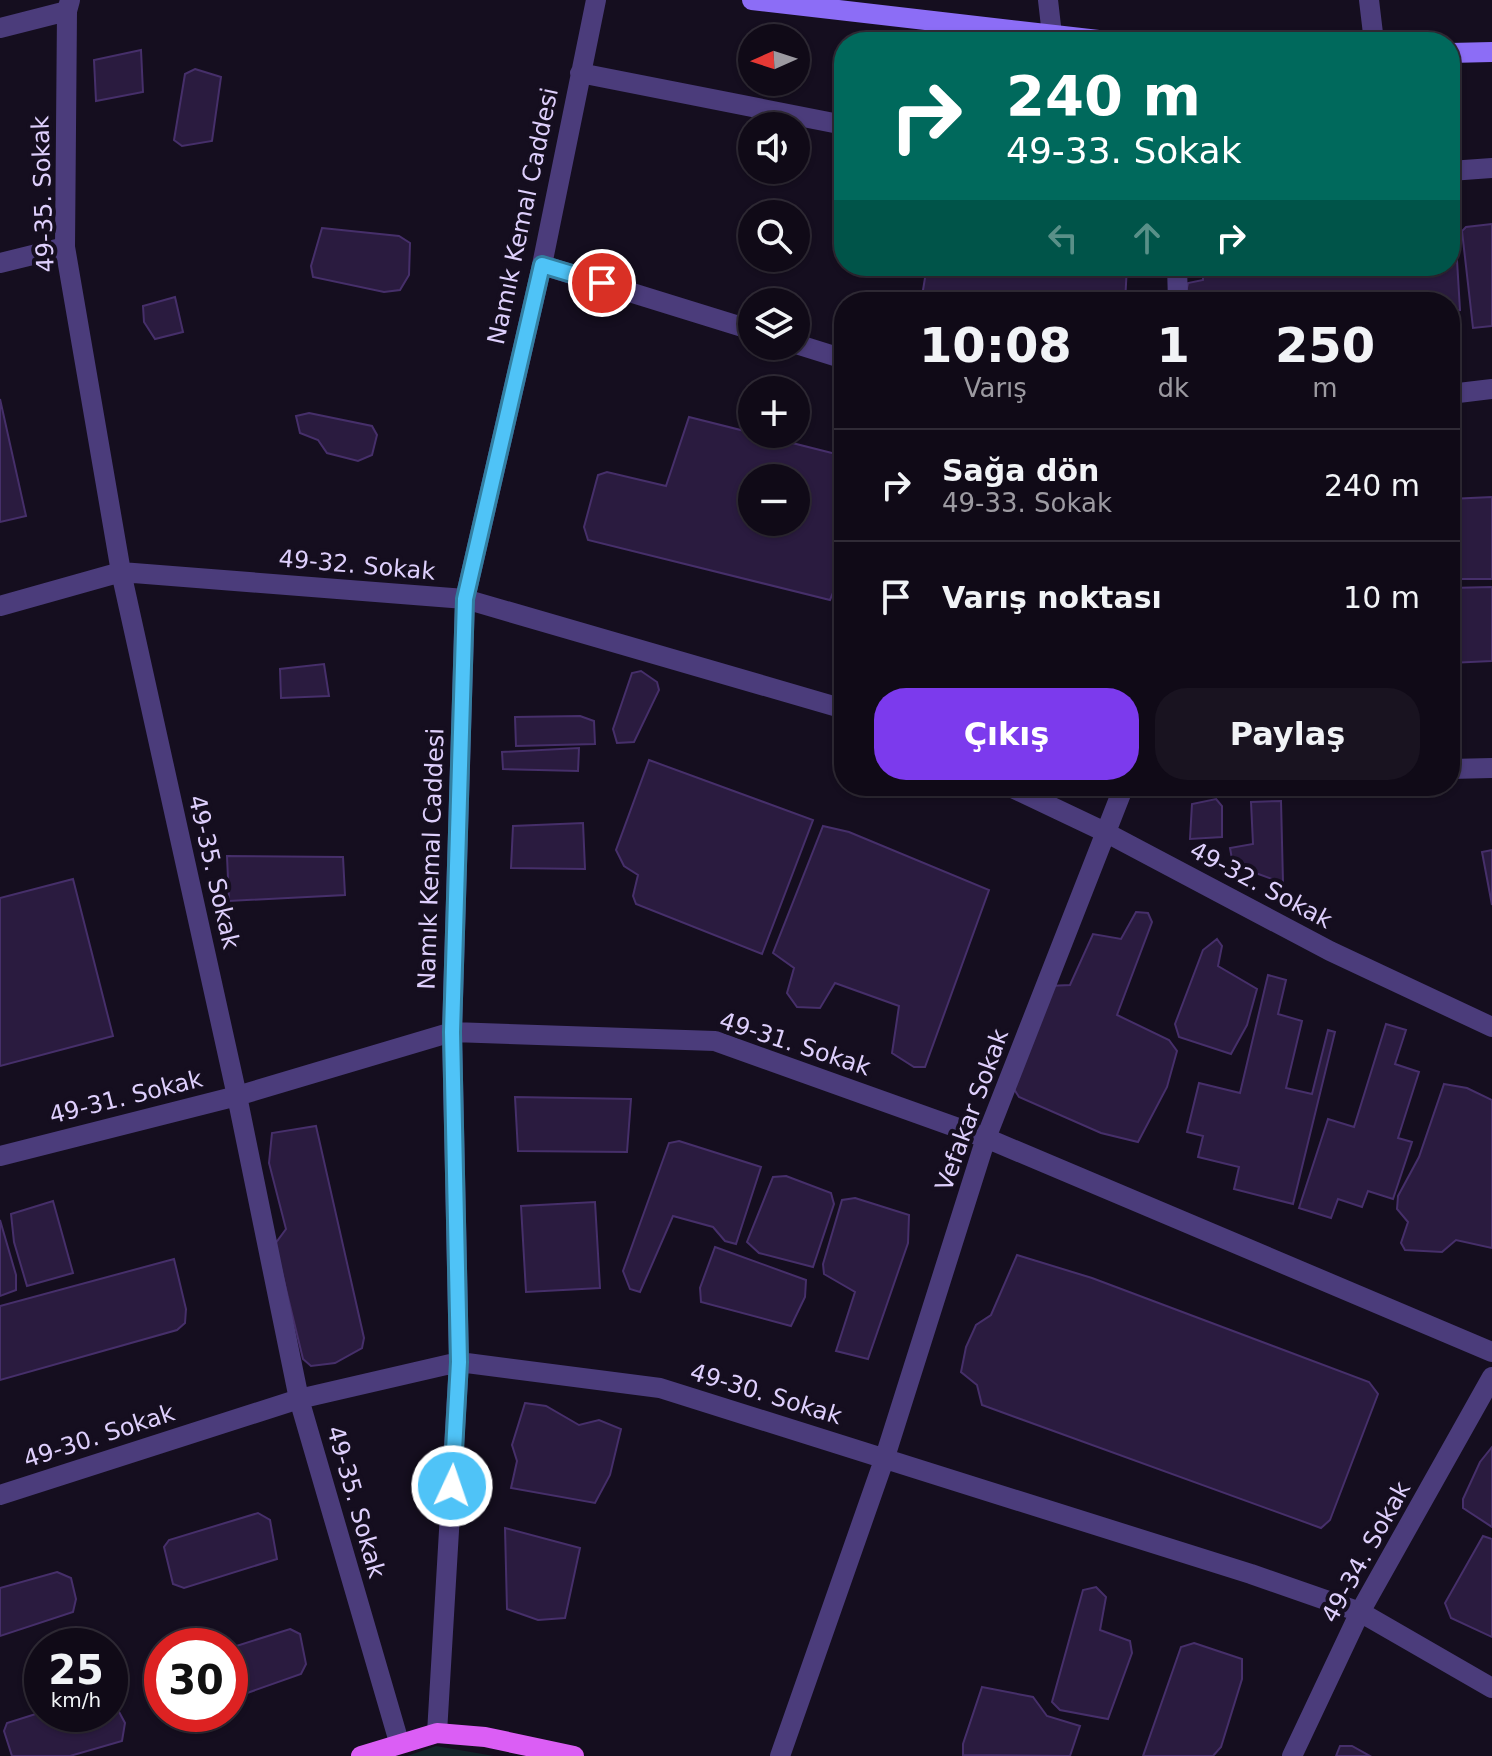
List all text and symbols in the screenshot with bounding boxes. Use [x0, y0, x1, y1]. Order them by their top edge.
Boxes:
north arrow [738, 24, 810, 96]
map controls [738, 24, 810, 536]
text: 240 m [1006, 63, 1201, 128]
icon: right [874, 64, 978, 168]
street label: Namık Kemal Caddesi [482, 85, 564, 347]
button: sound [738, 112, 810, 184]
street label: 49-35. Sokak [26, 115, 60, 273]
text: 49-33. Sokak [1006, 130, 1242, 171]
button: search [738, 200, 810, 272]
icon: left [1041, 216, 1085, 260]
icon: ahead [1125, 216, 1169, 260]
icon: right [1209, 216, 1253, 260]
pin [568, 249, 636, 317]
icon: arrive [580, 261, 624, 305]
button: layers [738, 288, 810, 360]
text: 10:08 [919, 317, 1072, 373]
text: 1 [1157, 317, 1190, 373]
text: 250 [1275, 317, 1375, 373]
text: Varış [964, 373, 1027, 403]
text: dk [1158, 373, 1189, 403]
text: m [1312, 373, 1338, 403]
button: + [738, 376, 810, 448]
text: Sağa dön [942, 453, 1099, 488]
icon: right [874, 463, 918, 507]
button: − [738, 464, 810, 536]
text: 240 m [1324, 468, 1420, 503]
text: 49-33. Sokak [942, 488, 1112, 518]
street label: 49-32. Sokak [278, 544, 437, 586]
icon: arrive [874, 575, 918, 619]
text: Varış noktası [942, 580, 1162, 615]
text: 10 m [1343, 580, 1420, 615]
button: Çıkış [874, 688, 1139, 780]
button: Paylaş [1155, 688, 1420, 780]
street label: Namık Kemal Caddesi [412, 728, 450, 990]
street label: 49-35. Sokak [183, 792, 245, 952]
street label: 49-32. Sokak [1185, 836, 1337, 934]
street label: 49-31. Sokak [716, 1006, 874, 1082]
street label: Vefakar Sokak [930, 1025, 1014, 1195]
street label: 49-31. Sokak [46, 1064, 206, 1130]
street label: 49-30. Sokak [687, 1358, 845, 1430]
street label: 49-30. Sokak [20, 1398, 178, 1474]
street label: 49-35. Sokak [321, 1423, 391, 1581]
position arrow [410, 1444, 494, 1528]
street label: 49-34. Sokak [1316, 1476, 1416, 1627]
speed limit sign: 30 [144, 1628, 248, 1732]
text: 25 [48, 1647, 104, 1693]
text: km/h [51, 1688, 101, 1712]

